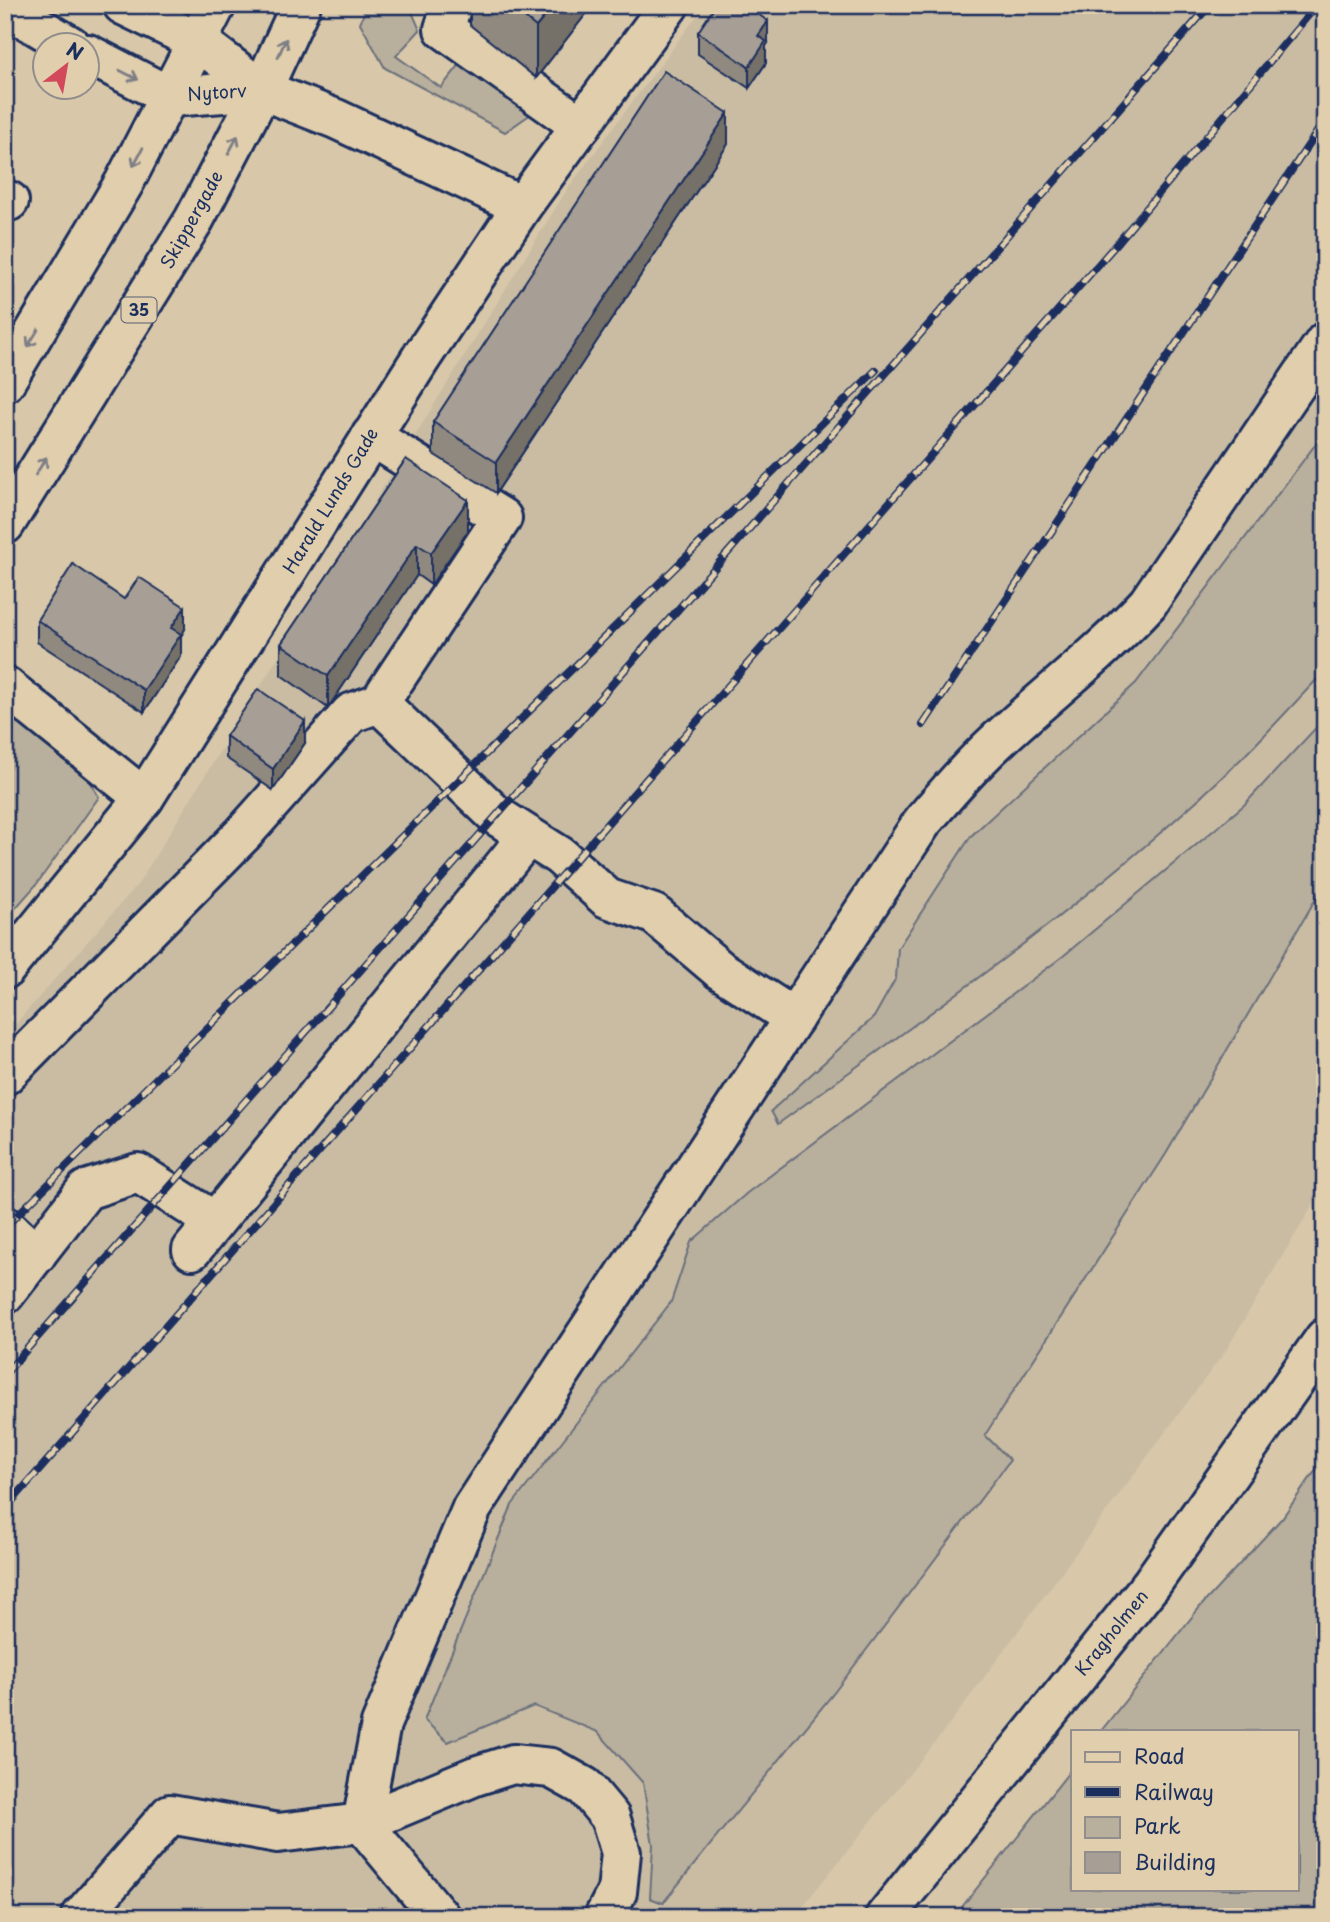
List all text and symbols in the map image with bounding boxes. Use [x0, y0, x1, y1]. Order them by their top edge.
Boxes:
north arrow [32, 32, 102, 102]
text: N [62, 35, 89, 66]
one-way arrow [276, 38, 289, 59]
one-way arrow [118, 69, 139, 83]
street label: Nytorv [186, 76, 247, 107]
one-way arrow [227, 135, 241, 156]
one-way arrow [131, 146, 145, 166]
street label: Skippergade [153, 165, 229, 273]
road number: 35 [122, 298, 156, 322]
one-way arrow [25, 328, 40, 347]
street label: Harald Lunds Gade [275, 422, 384, 578]
one-way arrow [35, 457, 49, 477]
street label: Kragholmen [1068, 1583, 1154, 1681]
legend [1071, 1730, 1298, 1890]
text: Road [1134, 1739, 1185, 1771]
text: Railway [1134, 1775, 1214, 1807]
text: Park [1134, 1809, 1181, 1841]
text: Building [1134, 1845, 1216, 1877]

